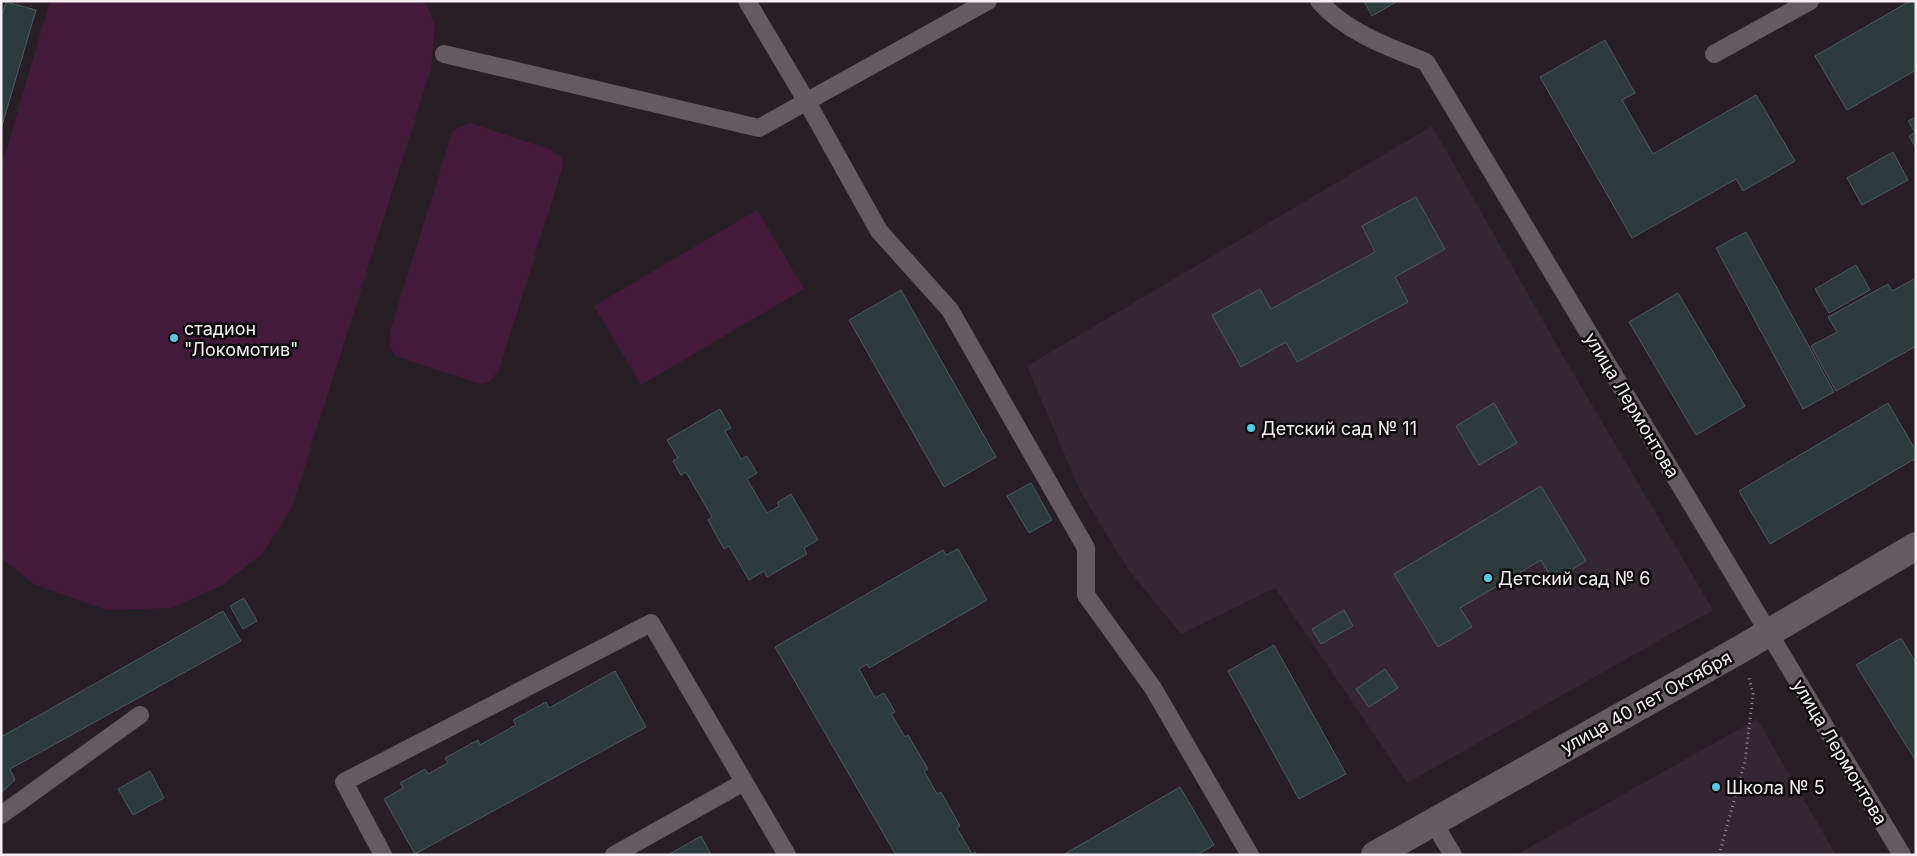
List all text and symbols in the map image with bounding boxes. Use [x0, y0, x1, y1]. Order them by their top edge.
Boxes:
place label: стадион "Локомотив" [184, 318, 299, 360]
street label: улица Лермонтова [1580, 329, 1684, 481]
marker: стадион "Локомотив" [168, 332, 180, 344]
place label: Детский сад № 11 [1261, 418, 1417, 439]
marker: Детский сад № 11 [1245, 422, 1257, 434]
place label: Детский сад № 6 [1498, 568, 1651, 589]
marker: Детский сад № 6 [1482, 572, 1494, 584]
street label: улица 40 лет Октября [1557, 646, 1735, 758]
street label: улица Лермонтова [1788, 676, 1892, 828]
place label: Школа № 5 [1726, 777, 1825, 798]
marker: Школа № 5 [1710, 781, 1722, 793]

